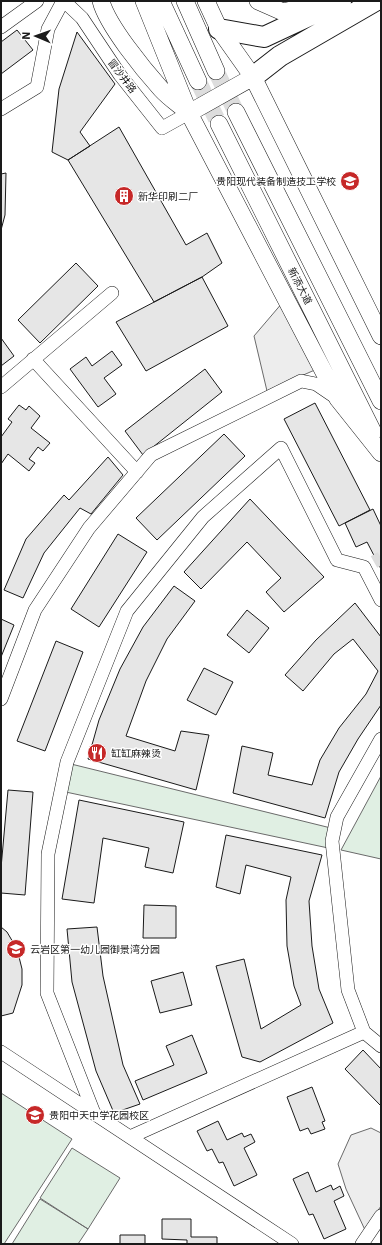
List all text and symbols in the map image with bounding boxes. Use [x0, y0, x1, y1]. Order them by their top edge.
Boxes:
north arrow [16, 16, 56, 56]
text: N [19, 31, 33, 40]
street label: 冒沙井路 [105, 56, 139, 96]
school or university icon: 贵阳现代装备制造技工学校 [339, 170, 361, 192]
place label: 贵阳现代装备制造技工学校 [216, 175, 336, 188]
building icon: 新华印刷二厂 [113, 185, 135, 207]
place label: 新华印刷二厂 [138, 190, 198, 203]
street label: 新添大道 [285, 265, 315, 307]
restaurant icon: 缸缸麻辣烫 [86, 742, 108, 764]
place label: 缸缸麻辣烫 [111, 747, 161, 760]
school or university icon: 云岩区第一幼儿园御景湾分园 [5, 938, 27, 960]
place label: 云岩区第一幼儿园御景湾分园 [30, 943, 160, 956]
school or university icon: 贵阳中天中学花园校区 [24, 1104, 46, 1126]
place label: 贵阳中天中学花园校区 [49, 1109, 149, 1122]

